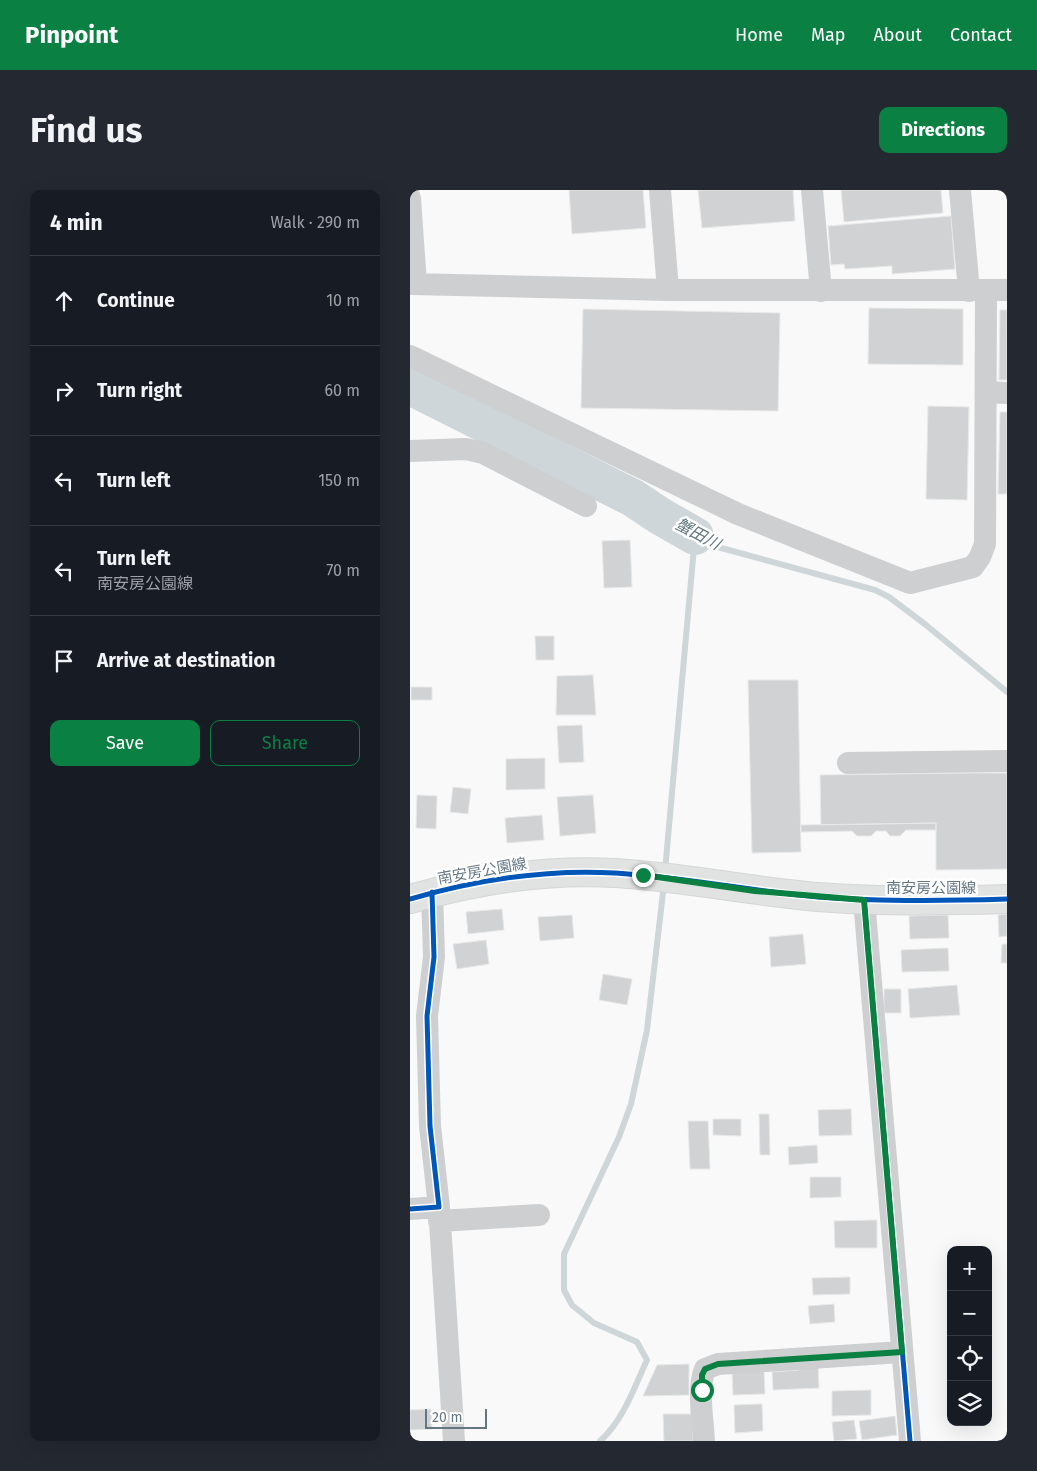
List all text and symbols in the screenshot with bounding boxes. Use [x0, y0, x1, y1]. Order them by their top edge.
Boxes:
text: Pinpoint [25, 21, 118, 49]
text: Home [735, 24, 783, 46]
text: Map [811, 24, 845, 46]
text: About [873, 24, 922, 46]
text: Contact [950, 24, 1012, 46]
button: Directions [879, 107, 1007, 153]
text: Find us [30, 109, 142, 151]
text: 4 min [50, 210, 103, 236]
text: Walk · 290 m [270, 213, 360, 232]
icon: ahead [50, 287, 78, 315]
text: Continue [97, 289, 175, 312]
text: 10 m [326, 291, 360, 310]
icon: right [50, 377, 78, 405]
text: Turn right [97, 379, 182, 402]
text: 60 m [325, 381, 360, 400]
icon: left [50, 467, 78, 495]
text: Turn left [97, 469, 171, 492]
text: 150 m [318, 471, 360, 490]
water label: 蟹田川 [672, 514, 725, 555]
text: Turn left [97, 547, 171, 570]
icon: left [50, 557, 78, 585]
text: 70 m [326, 561, 360, 580]
text: 南安房公園線 [97, 574, 193, 593]
icon: arrive [50, 647, 78, 675]
text: Arrive at destination [97, 649, 276, 672]
button: Save [50, 720, 200, 766]
button: Share [210, 720, 360, 766]
street label: 南安房公園線 [436, 854, 528, 888]
route end [632, 864, 655, 887]
street label: 南安房公園線 [886, 879, 976, 897]
map controls [947, 1246, 992, 1426]
button: + [947, 1246, 992, 1291]
button: − [947, 1291, 992, 1336]
button: locate [947, 1336, 992, 1381]
route start [691, 1379, 714, 1402]
button: layers [947, 1381, 992, 1426]
scale bar [425, 1406, 488, 1429]
text: 20 m [432, 1409, 462, 1426]

